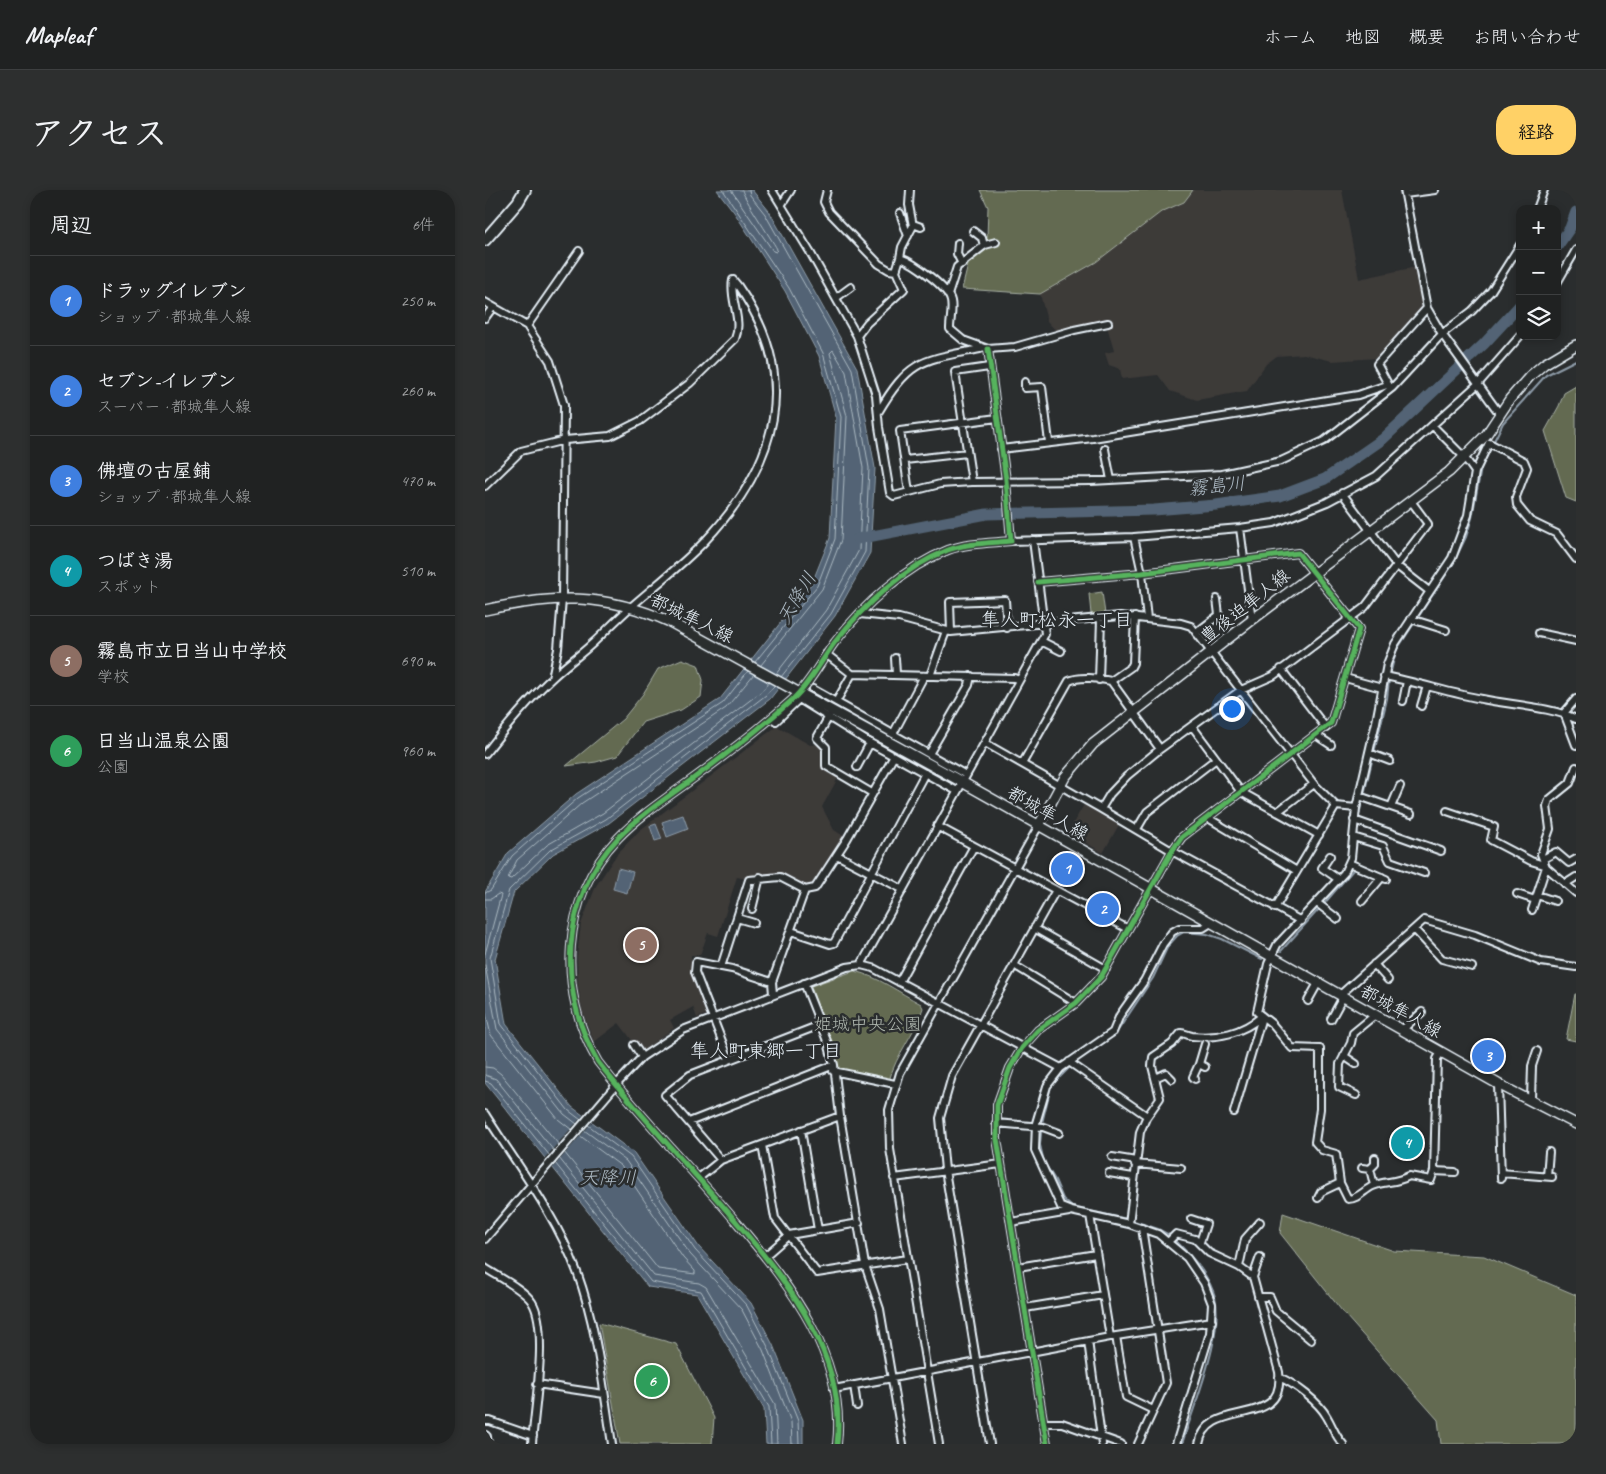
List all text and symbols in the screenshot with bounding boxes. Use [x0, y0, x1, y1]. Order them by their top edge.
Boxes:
text: Mapleaf [25, 20, 92, 50]
text: ホーム [1264, 26, 1317, 48]
text: 地図 [1345, 26, 1381, 48]
text: 概要 [1409, 26, 1445, 48]
text: お問い合わせ [1473, 26, 1581, 48]
button: 経路 [1496, 105, 1576, 155]
text: アクセス [30, 111, 168, 156]
map controls [1516, 205, 1561, 340]
button: + [1516, 205, 1561, 250]
text: 周辺 [50, 212, 92, 238]
text: 6件 [412, 215, 435, 235]
button: − [1516, 250, 1561, 295]
text: ドラッグイレブン [97, 279, 247, 303]
text: 1 [62, 291, 70, 311]
text: 250 m [401, 291, 435, 311]
button: layers [1516, 295, 1561, 340]
text: ショップ · 都城隼人線 [97, 307, 251, 327]
text: セブン-イレブン [97, 369, 236, 393]
text: 2 [62, 381, 70, 401]
text: 260 m [401, 381, 435, 401]
text: スーパー · 都城隼人線 [97, 397, 251, 417]
text: 佛壇の古屋鋪 [97, 459, 211, 483]
text: 3 [62, 471, 70, 491]
text: 470 m [401, 471, 435, 491]
water label: 霧島川 [1187, 471, 1247, 501]
text: ショップ · 都城隼人線 [97, 487, 251, 507]
text: つばき湯 [97, 549, 173, 573]
text: 4 [62, 561, 70, 581]
text: 510 m [401, 561, 435, 581]
street label: 豊後迫隼人線 [1196, 564, 1294, 648]
water label: 天降川 [772, 567, 822, 629]
text: スポット [97, 577, 161, 597]
street label: 都城隼人線 [647, 588, 737, 648]
district label: 隼人町松永一丁目 [981, 608, 1133, 632]
text: 霧島市立日当山中学校 [97, 639, 287, 663]
text: 5 [63, 651, 69, 671]
text: 690 m [401, 651, 435, 671]
text: 学校 [97, 667, 129, 687]
your location [1219, 696, 1245, 722]
text: 日当山温泉公園 [97, 729, 230, 753]
text: 6 [62, 741, 70, 761]
text: 960 m [401, 741, 435, 761]
text: 公園 [97, 757, 129, 777]
street label: 都城隼人線 [1004, 781, 1092, 845]
pin: 1 [1051, 850, 1083, 888]
pin: 2 [1087, 890, 1119, 928]
pin: 5 [625, 926, 657, 964]
street label: 都城隼人線 [1356, 980, 1446, 1042]
park label: 姫城中央公園 [814, 1013, 922, 1035]
pin: 3 [1472, 1037, 1504, 1075]
district label: 隼人町東郷一丁目 [690, 1039, 842, 1063]
pin: 4 [1391, 1124, 1423, 1162]
water label: 天降川 [579, 1166, 637, 1190]
pin: 6 [636, 1362, 668, 1400]

